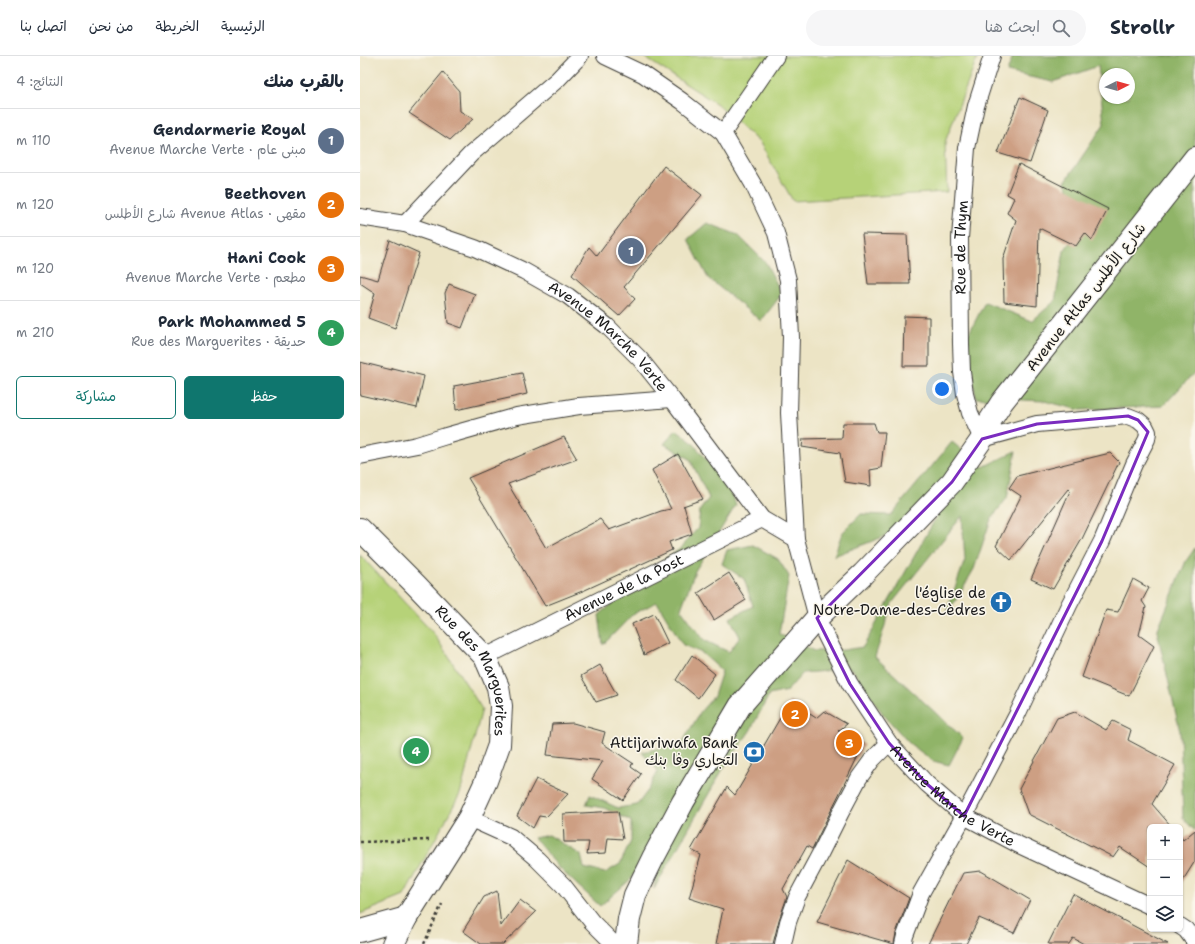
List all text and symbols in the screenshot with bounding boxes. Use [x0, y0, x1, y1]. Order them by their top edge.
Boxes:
search box [806, 10, 1086, 46]
text: Strollr [1110, 15, 1175, 40]
text: اتصل بنا [20, 17, 67, 35]
text: من نحن [89, 17, 133, 35]
text: الخريطة [155, 17, 199, 35]
text: الرئيسية [221, 17, 265, 35]
text: ابحث هنا [985, 17, 1040, 37]
icon: search [1050, 17, 1072, 39]
north arrow [1099, 68, 1135, 104]
text: بالقرب منك [264, 70, 344, 92]
text: النتائج: 4 [16, 73, 63, 90]
text: Gendarmerie Royal [153, 120, 306, 140]
text: 110 m [16, 132, 51, 149]
text: 1 [328, 132, 334, 149]
text: مبنى عام · Avenue Marche Verte [109, 141, 306, 158]
text: Beethoven [225, 184, 306, 204]
text: 120 m [16, 196, 54, 213]
text: 2 [326, 196, 336, 213]
street label: Rue de Thym [950, 199, 973, 295]
text: مقهى · Avenue Atlas شارع الأطلس [105, 205, 306, 222]
street label: Avenue Atlas شارع الأطلس [1022, 219, 1150, 375]
pin: 1 [618, 236, 644, 266]
text: Hani Cook [227, 248, 306, 268]
text: 120 m [16, 260, 54, 277]
text: 3 [326, 260, 336, 277]
text: مطعم · Avenue Marche Verte [125, 269, 306, 286]
street label: Avenue Marche Verte [544, 277, 672, 396]
text: Park Mohammed 5 [158, 312, 306, 332]
text: 210 m [16, 324, 54, 341]
text: 4 [326, 324, 336, 341]
text: حديقة · Rue des Marguerites [131, 333, 306, 350]
button: مشاركة [16, 376, 176, 419]
button: حفظ [184, 376, 344, 419]
your location [932, 379, 952, 399]
street label: Avenue de la Post [561, 550, 687, 626]
place label: l'église de Notre-Dame-des-Cèdres [813, 583, 986, 620]
church icon: l'église de Notre-Dame-des-Cèdres [988, 589, 1014, 615]
street label: Rue des Marguerites [431, 601, 511, 737]
pin: 2 [782, 699, 808, 729]
pin: 3 [836, 728, 862, 758]
place label: Attijariwafa Bank التجاري وفا بنك [610, 733, 738, 771]
pin: 4 [403, 736, 429, 766]
bank icon: Attijariwafa Bank التجاري وفا بنك [741, 739, 767, 765]
street label: Avenue Marche Verte [885, 740, 1019, 851]
map controls [1147, 824, 1183, 932]
button: + [1147, 824, 1183, 860]
button: − [1147, 860, 1183, 896]
button: layers [1147, 896, 1183, 932]

